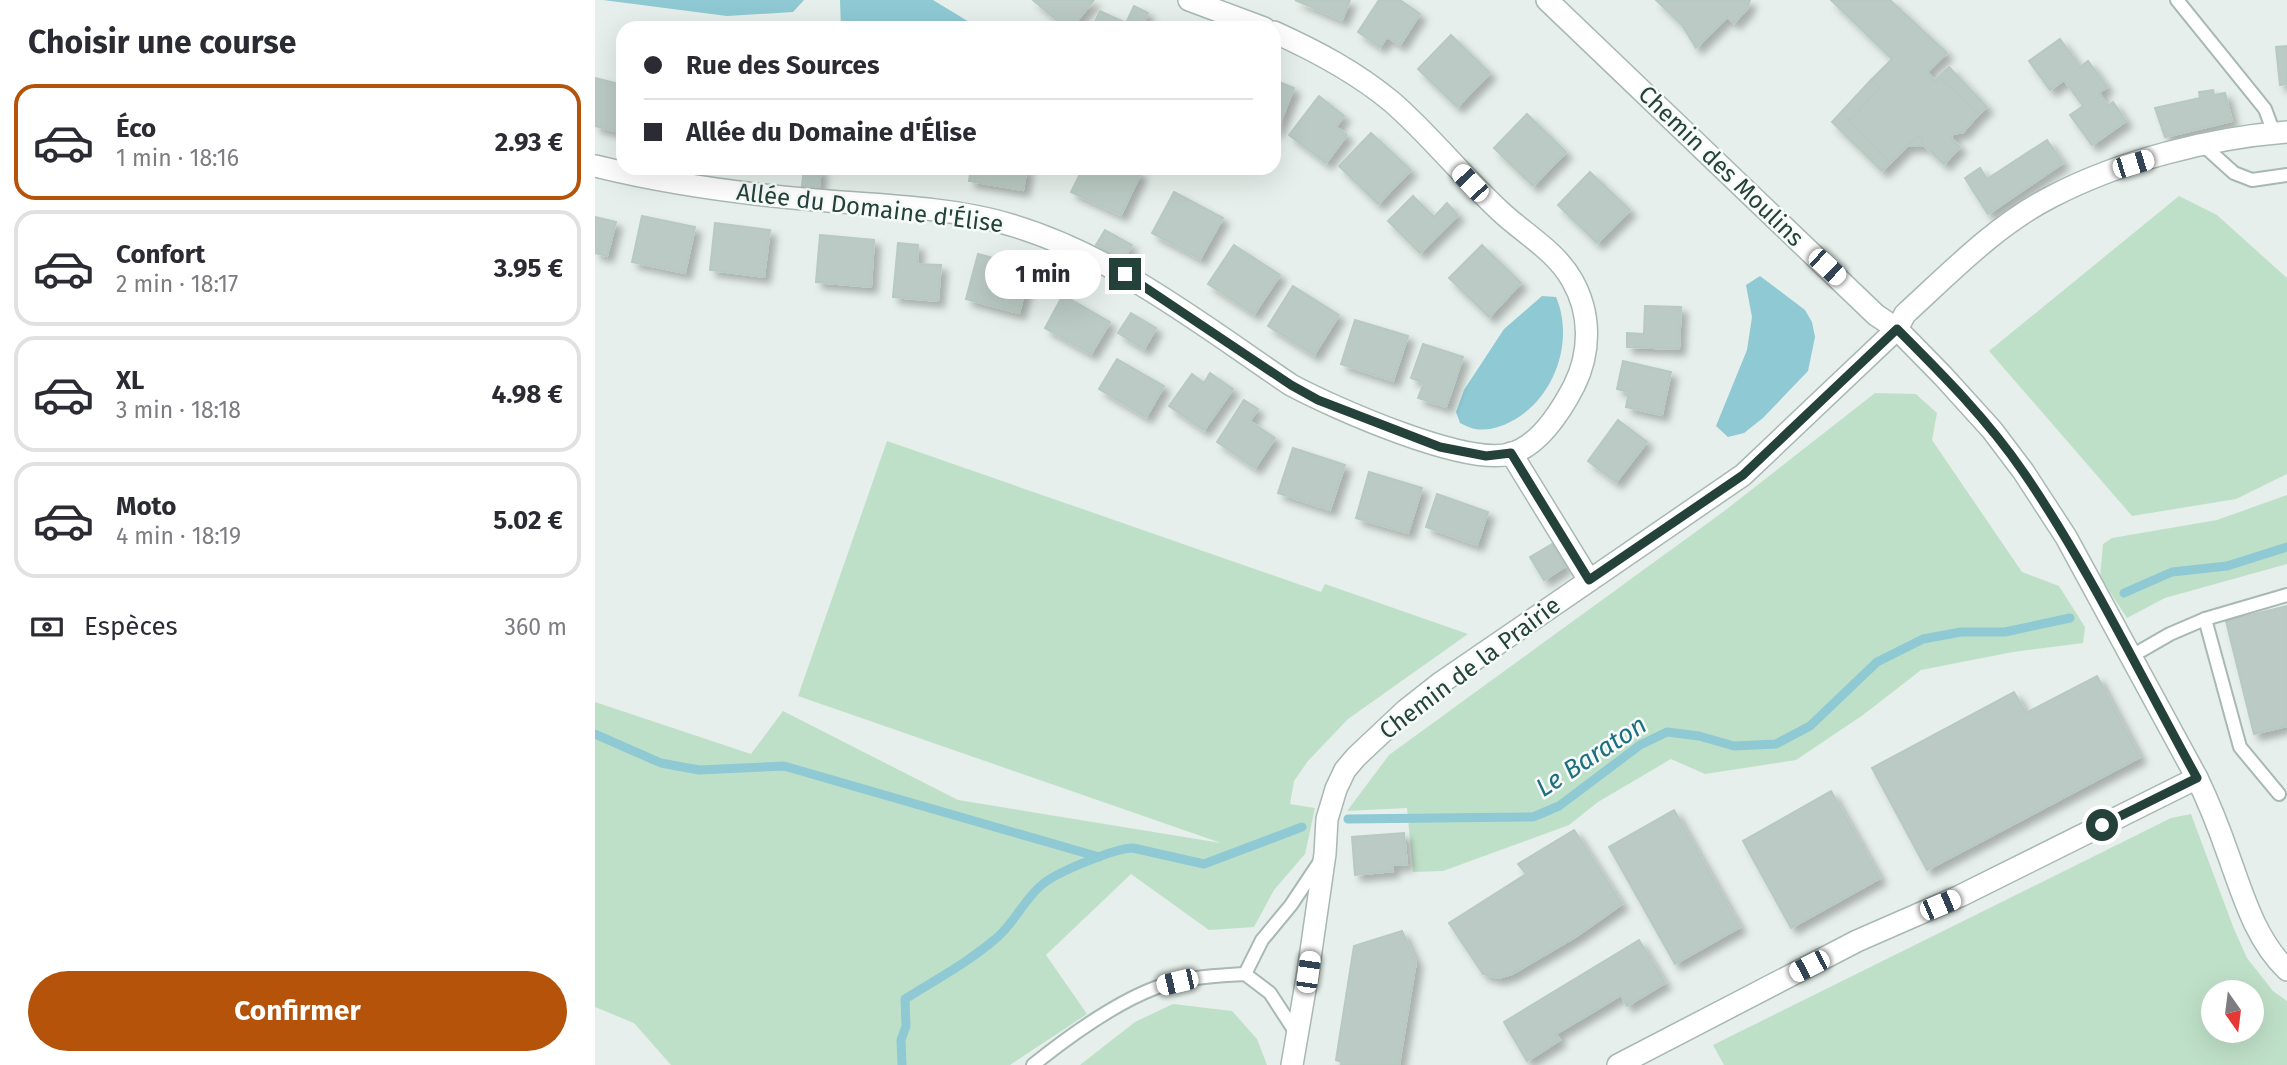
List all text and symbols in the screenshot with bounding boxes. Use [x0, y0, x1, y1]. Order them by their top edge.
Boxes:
text: Choisir une course [28, 23, 296, 61]
text: Rue des Sources [686, 50, 880, 81]
street label: Chemin des Moulins [1633, 80, 1809, 252]
icon: car [32, 111, 95, 174]
text: Éco [116, 113, 156, 144]
text: Allée du Domaine d'Élise [686, 117, 977, 148]
text: 2.93 € [495, 127, 563, 158]
text: 1 min · 18:16 [116, 144, 239, 172]
car [2110, 148, 2157, 180]
car [1448, 160, 1493, 206]
street label: Allée du Domaine d'Élise [735, 177, 1005, 238]
icon: car [32, 237, 95, 300]
text: Confort [116, 239, 205, 270]
car [1805, 245, 1850, 289]
callout: 1 min [985, 250, 1100, 298]
text: 3.95 € [494, 253, 563, 284]
route end [1109, 258, 1141, 290]
text: 1 min [1015, 260, 1071, 288]
text: 2 min · 18:17 [116, 270, 238, 298]
icon: car [32, 363, 95, 426]
text: XL [116, 365, 144, 396]
text: 4.98 € [491, 379, 563, 410]
text: 3 min · 18:18 [116, 396, 241, 424]
icon: car [32, 489, 95, 552]
text: Moto [116, 491, 176, 522]
text: 5.02 € [493, 505, 563, 536]
text: 4 min · 18:19 [116, 522, 241, 550]
street label: Chemin de la Prairie [1374, 591, 1566, 745]
icon: cash [28, 608, 66, 646]
text: Espèces [84, 611, 178, 642]
text: 360 m [505, 613, 567, 641]
water label: Le Baraton [1530, 709, 1652, 804]
route start [2086, 809, 2118, 841]
car [1917, 887, 1964, 923]
car [1786, 947, 1833, 985]
car [1295, 950, 1322, 994]
car [1155, 967, 1200, 997]
button: Confirmer [28, 971, 567, 1051]
north arrow [2201, 980, 2265, 1043]
map controls [2201, 980, 2264, 1043]

